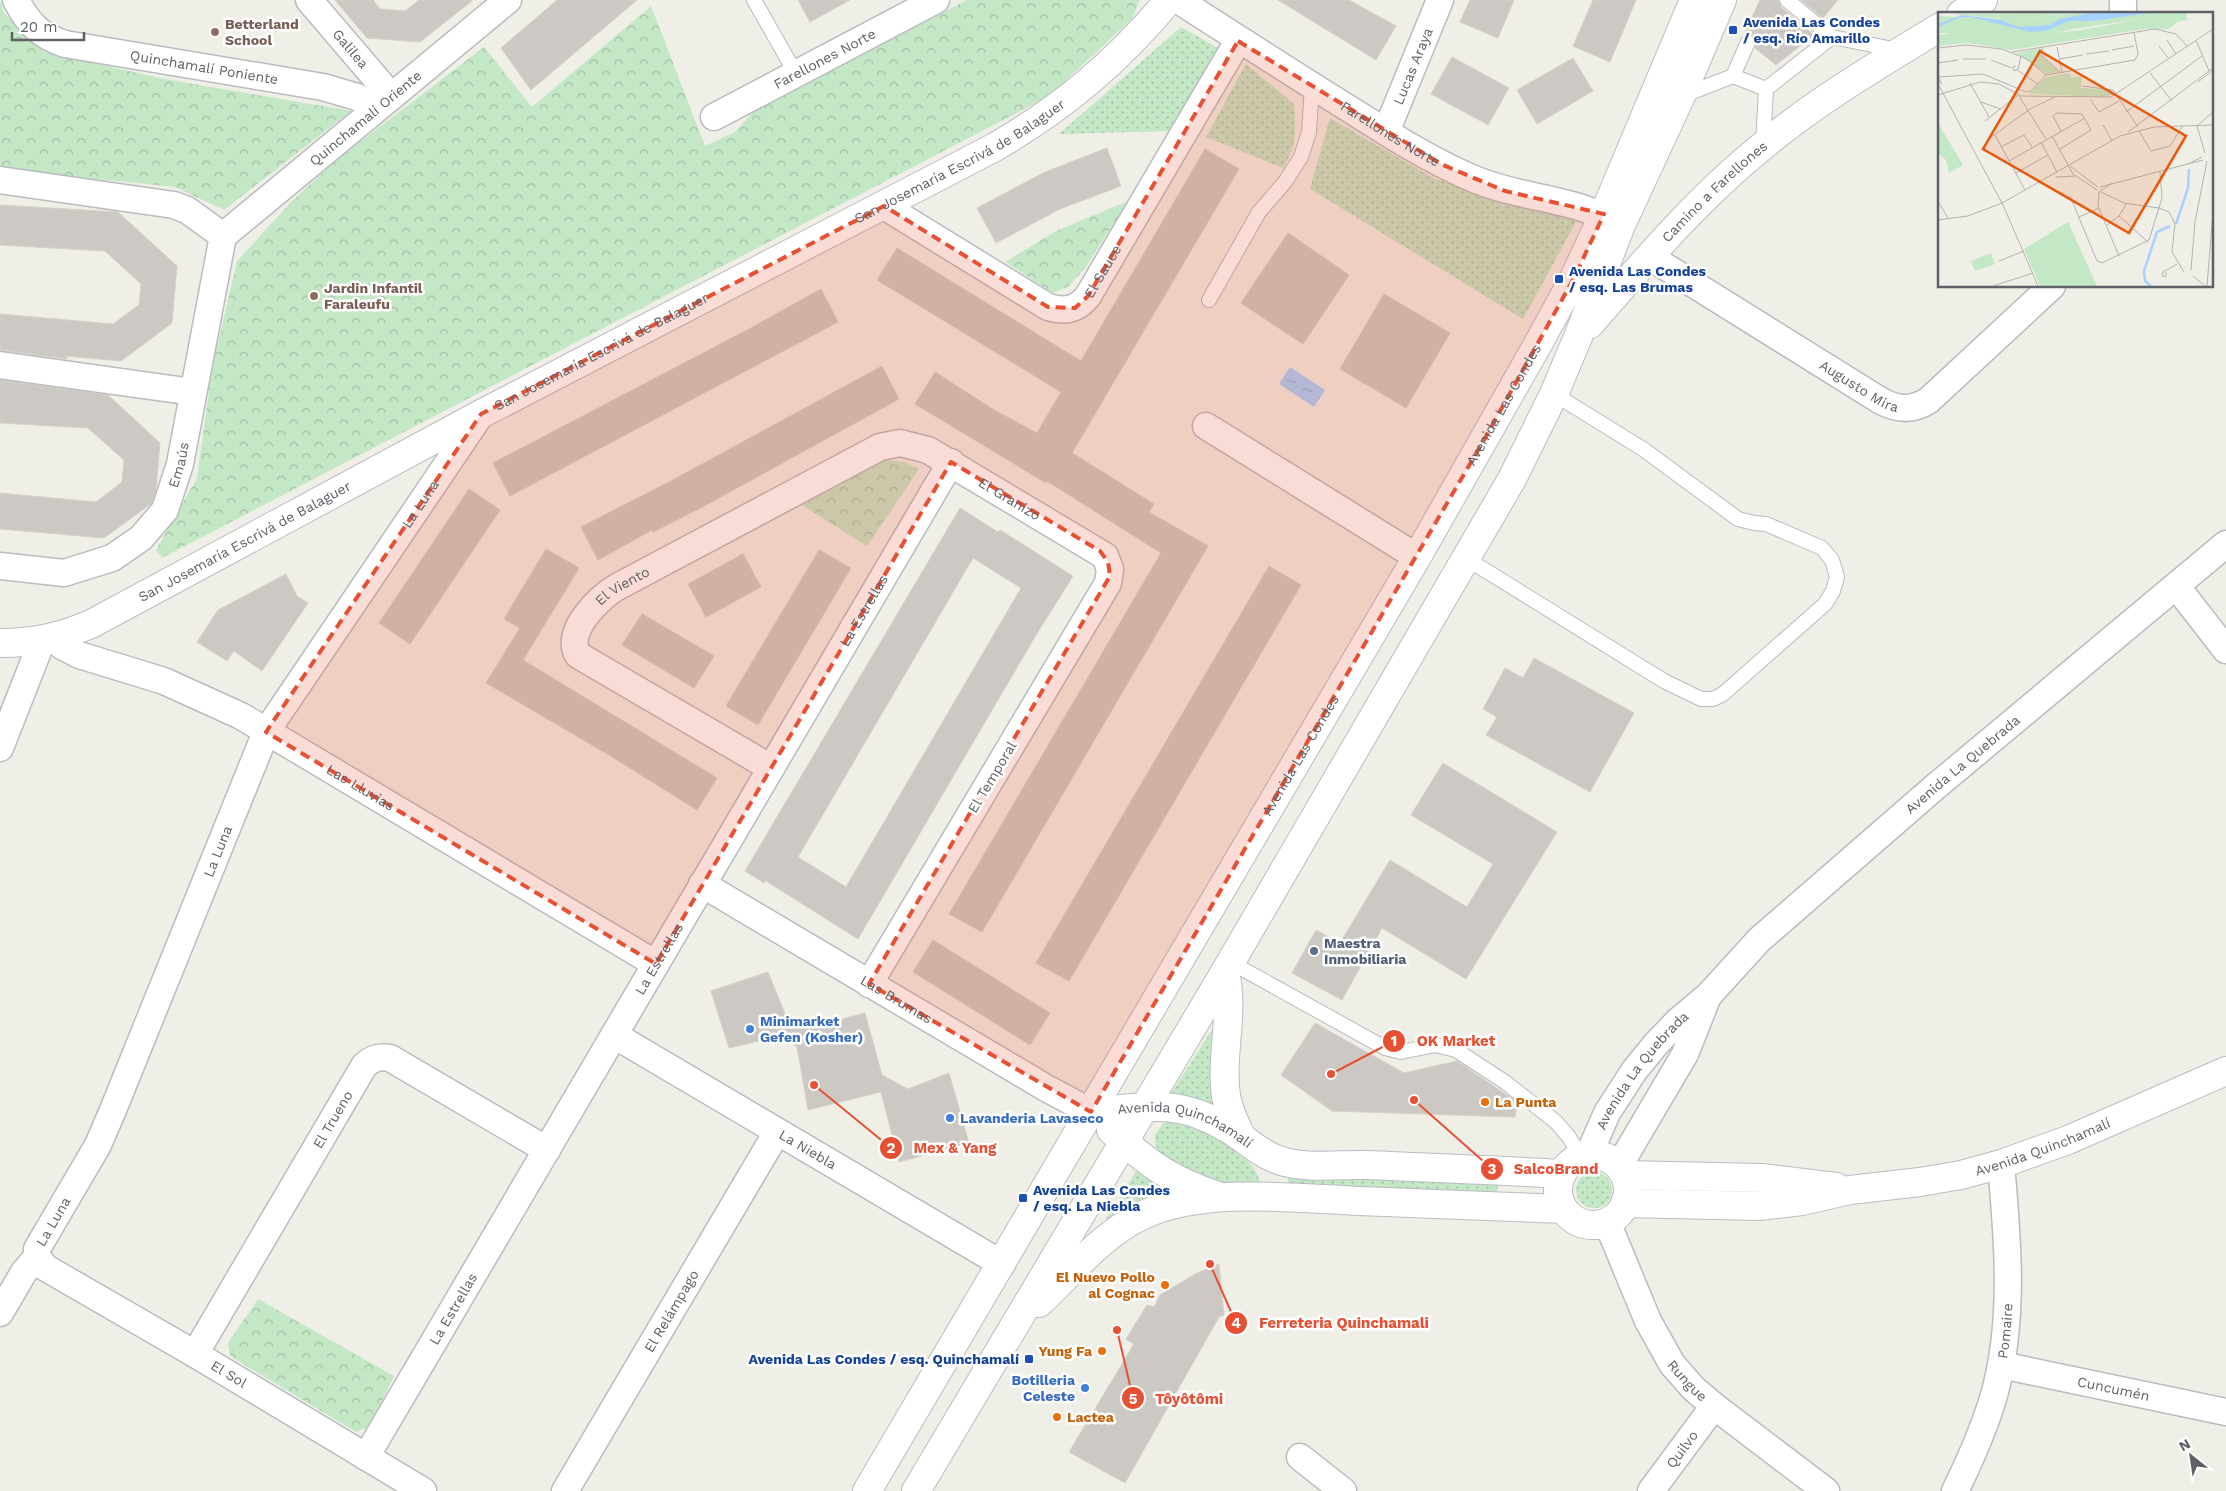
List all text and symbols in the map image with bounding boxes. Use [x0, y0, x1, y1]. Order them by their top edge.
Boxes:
scale bar [12, 10, 85, 42]
inset map [1938, 12, 2214, 288]
place label: Avenida Las Condes / esq. Río Amarillo [1743, 14, 1881, 46]
place label: Betterland School [225, 16, 299, 48]
text: 20 m [20, 18, 58, 36]
marker: Avenida Las Condes / esq. Río Amarillo [1727, 24, 1739, 36]
street label: Farellones Norte [771, 25, 878, 92]
street label: Lucas Araya [1390, 25, 1436, 107]
marker: Betterland School [209, 26, 221, 38]
street label: Galilea [329, 26, 372, 72]
street label: Quinchamalí Poniente [129, 47, 279, 87]
street label: Quinchamalí Oriente [306, 67, 425, 169]
street label: San Josemaría Escrivá de Balaguer [852, 95, 1068, 227]
street label: Farellones Norte [1338, 98, 1443, 170]
street label: Camino a Farellones [1659, 138, 1770, 245]
street label: El Sauce [1081, 242, 1124, 301]
place label: Avenida Las Condes / esq. Las Brumas [1569, 263, 1707, 295]
marker: Avenida Las Condes / esq. Las Brumas [1553, 273, 1565, 285]
place label: Jardin Infantil Faraleufu [324, 280, 423, 312]
street label: San Josemaría Escrivá de Balaguer [492, 289, 711, 414]
marker: Jardin Infantil Faraleufu [308, 290, 320, 302]
street label: Avenida Las Condes [1463, 341, 1544, 468]
street label: Augusto Mira [1817, 357, 1900, 415]
street label: Emaús [165, 441, 192, 490]
street label: El Granizo [976, 474, 1043, 523]
street label: La Luna [398, 477, 442, 531]
street label: San Josemaría Escrivá de Balaguer [136, 478, 354, 605]
street label: El Viento [592, 563, 652, 608]
street label: La Estrellas [836, 572, 891, 649]
street label: Avenida Las Condes [1259, 692, 1342, 818]
street label: Avenida La Quebrada [1902, 712, 2023, 817]
street label: El Temporal [964, 738, 1020, 816]
street label: Las Lluvias [324, 761, 397, 814]
street label: La Luna [200, 823, 235, 879]
street label: La Estrellas [632, 920, 686, 997]
place label: Maestra Inmobiliaria [1324, 935, 1407, 967]
marker: Maestra Inmobiliaria [1308, 945, 1320, 957]
street label: Las Brumas [858, 972, 935, 1027]
street label: Avenida La Quebrada [1593, 1008, 1692, 1132]
place label: Minimarket Gefen (Kosher) [760, 1013, 863, 1045]
marker: Minimarket Gefen (Kosher) [744, 1023, 756, 1035]
callout: OK Market [1382, 1026, 1505, 1056]
text: 1 [1391, 1032, 1397, 1050]
text: OK Market [1417, 1032, 1496, 1050]
street label: El Trueno [310, 1088, 356, 1151]
place label: La Punta [1495, 1094, 1557, 1110]
marker: La Punta [1479, 1096, 1491, 1108]
street label: Avenida Quinchamalí [1117, 1099, 1256, 1151]
place label: Lavanderia Lavaseco [960, 1110, 1104, 1126]
marker: Lavanderia Lavaseco [944, 1112, 956, 1124]
street label: Avenida Quinchamalí [1973, 1114, 2113, 1179]
street label: La Niebla [776, 1126, 839, 1173]
callout: Mex & Yang [878, 1133, 1007, 1163]
text: 2 [887, 1139, 896, 1157]
text: Mex & Yang [914, 1139, 997, 1157]
callout: SalcoBrand [1479, 1154, 1609, 1184]
text: 3 [1488, 1160, 1497, 1178]
text: SalcoBrand [1514, 1160, 1598, 1178]
place label: Avenida Las Condes / esq. La Niebla [1033, 1182, 1171, 1214]
marker: Avenida Las Condes / esq. La Niebla [1017, 1192, 1029, 1204]
street label: La Luna [32, 1194, 74, 1249]
street label: El Relámpago [641, 1267, 702, 1355]
place label: El Nuevo Pollo al Cognac [1056, 1269, 1155, 1301]
street label: La Estrellas [426, 1270, 480, 1347]
marker: El Nuevo Pollo al Cognac [1159, 1279, 1171, 1291]
street label: Pomaire [1994, 1303, 2015, 1360]
callout: Ferreteria Quinchamali [1224, 1308, 1439, 1338]
text: 4 [1231, 1314, 1241, 1332]
text: Ferreteria Quinchamali [1259, 1314, 1429, 1332]
place label: Yung Fa [1039, 1343, 1093, 1359]
marker: Yung Fa [1096, 1345, 1108, 1357]
place label: Avenida Las Condes / esq. Quinchamalí [749, 1351, 1020, 1367]
marker: Avenida Las Condes / esq. Quinchamalí [1023, 1353, 1035, 1365]
street label: El Sol [208, 1357, 251, 1391]
street label: Rungue [1664, 1357, 1710, 1405]
place label: Botilleria Celeste [1011, 1372, 1076, 1404]
street label: Cuncumén [2076, 1373, 2151, 1404]
marker: Botilleria Celeste [1079, 1382, 1091, 1394]
callout: Tôyôtômi [1120, 1383, 1233, 1413]
text: 5 [1129, 1390, 1138, 1408]
text: Tôyôtômi [1155, 1390, 1223, 1408]
place label: Lactea [1067, 1409, 1115, 1425]
marker: Lactea [1051, 1411, 1063, 1423]
street label: Quilvo [1663, 1427, 1701, 1471]
north arrow [2166, 1431, 2216, 1481]
text: N [2176, 1435, 2193, 1454]

